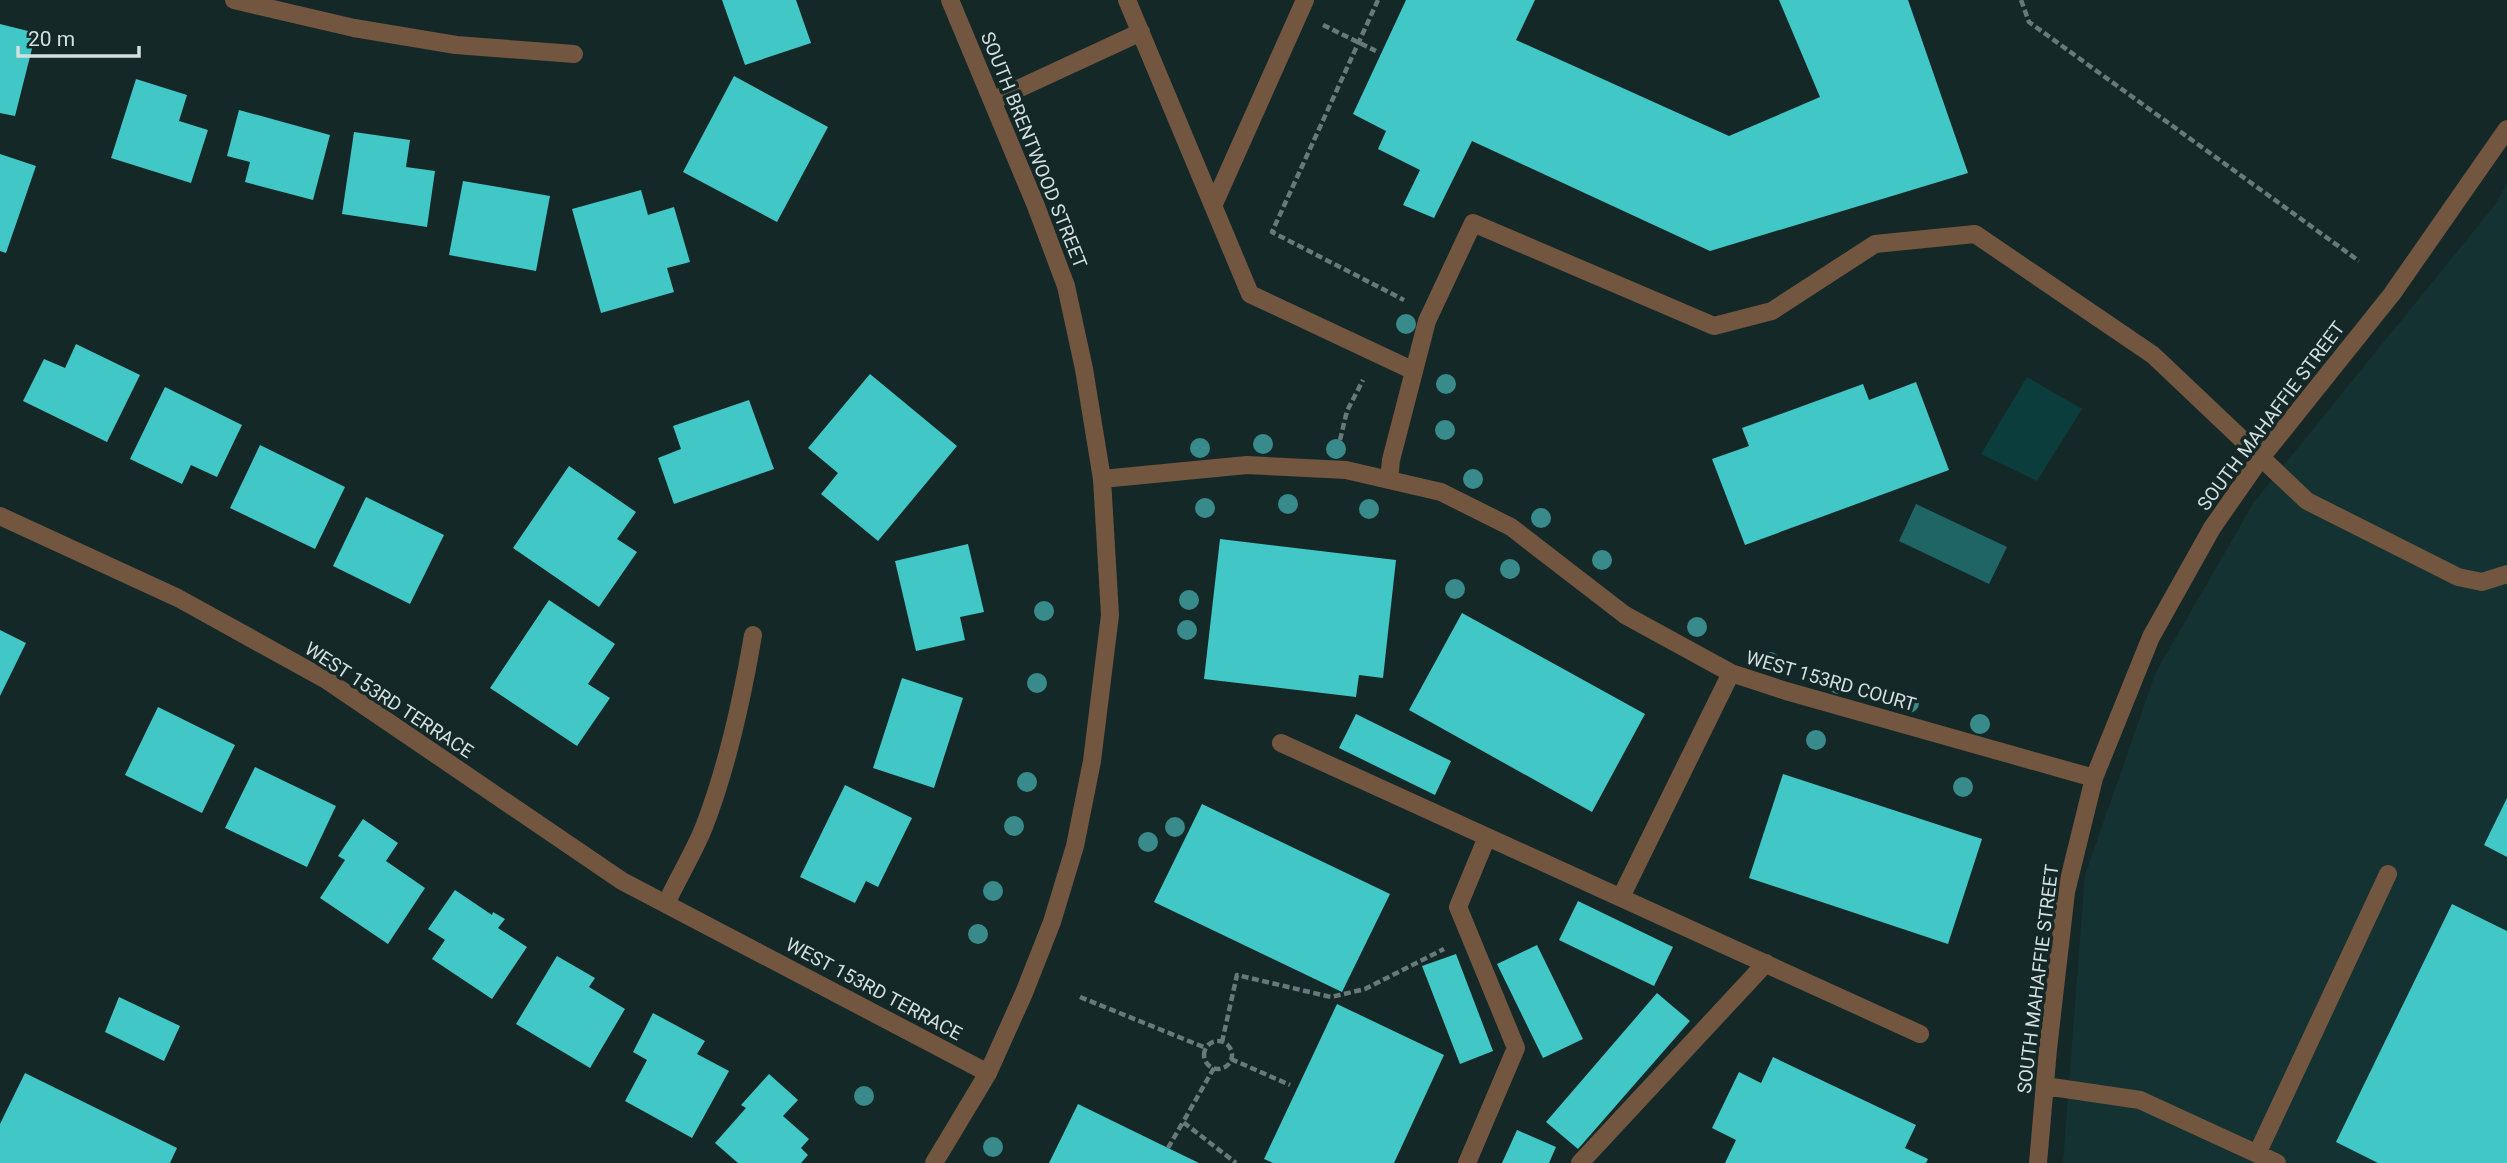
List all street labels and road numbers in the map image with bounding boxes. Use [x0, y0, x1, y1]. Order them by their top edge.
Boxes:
street label: SOUTH BRENTWOOD STREET [976, 28, 1092, 272]
street label: SOUTH MAHAFFIE STREET [2192, 317, 2350, 515]
street label: WEST 153RD TERRACE [300, 637, 478, 763]
street label: WEST 153RD COURT [1743, 646, 1919, 716]
street label: SOUTH MAHAFFIE STREET [2013, 863, 2063, 1095]
street label: WEST 153RD TERRACE [782, 933, 966, 1045]

